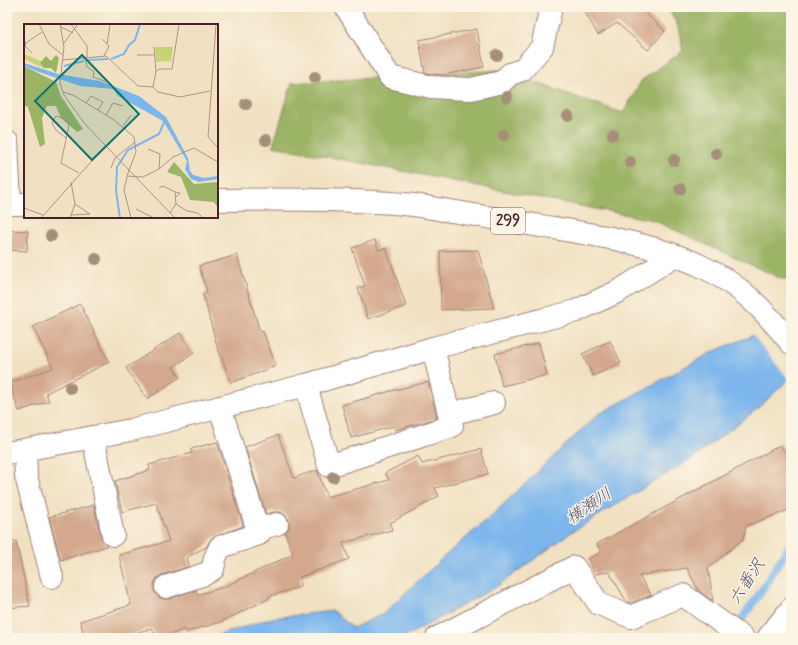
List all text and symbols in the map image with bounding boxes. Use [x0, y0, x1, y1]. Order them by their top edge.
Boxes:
inset map [24, 24, 218, 218]
road number: 299 [491, 208, 525, 234]
water label: 横瀬川 [562, 483, 616, 529]
water label: 六番沢 [724, 554, 771, 609]

